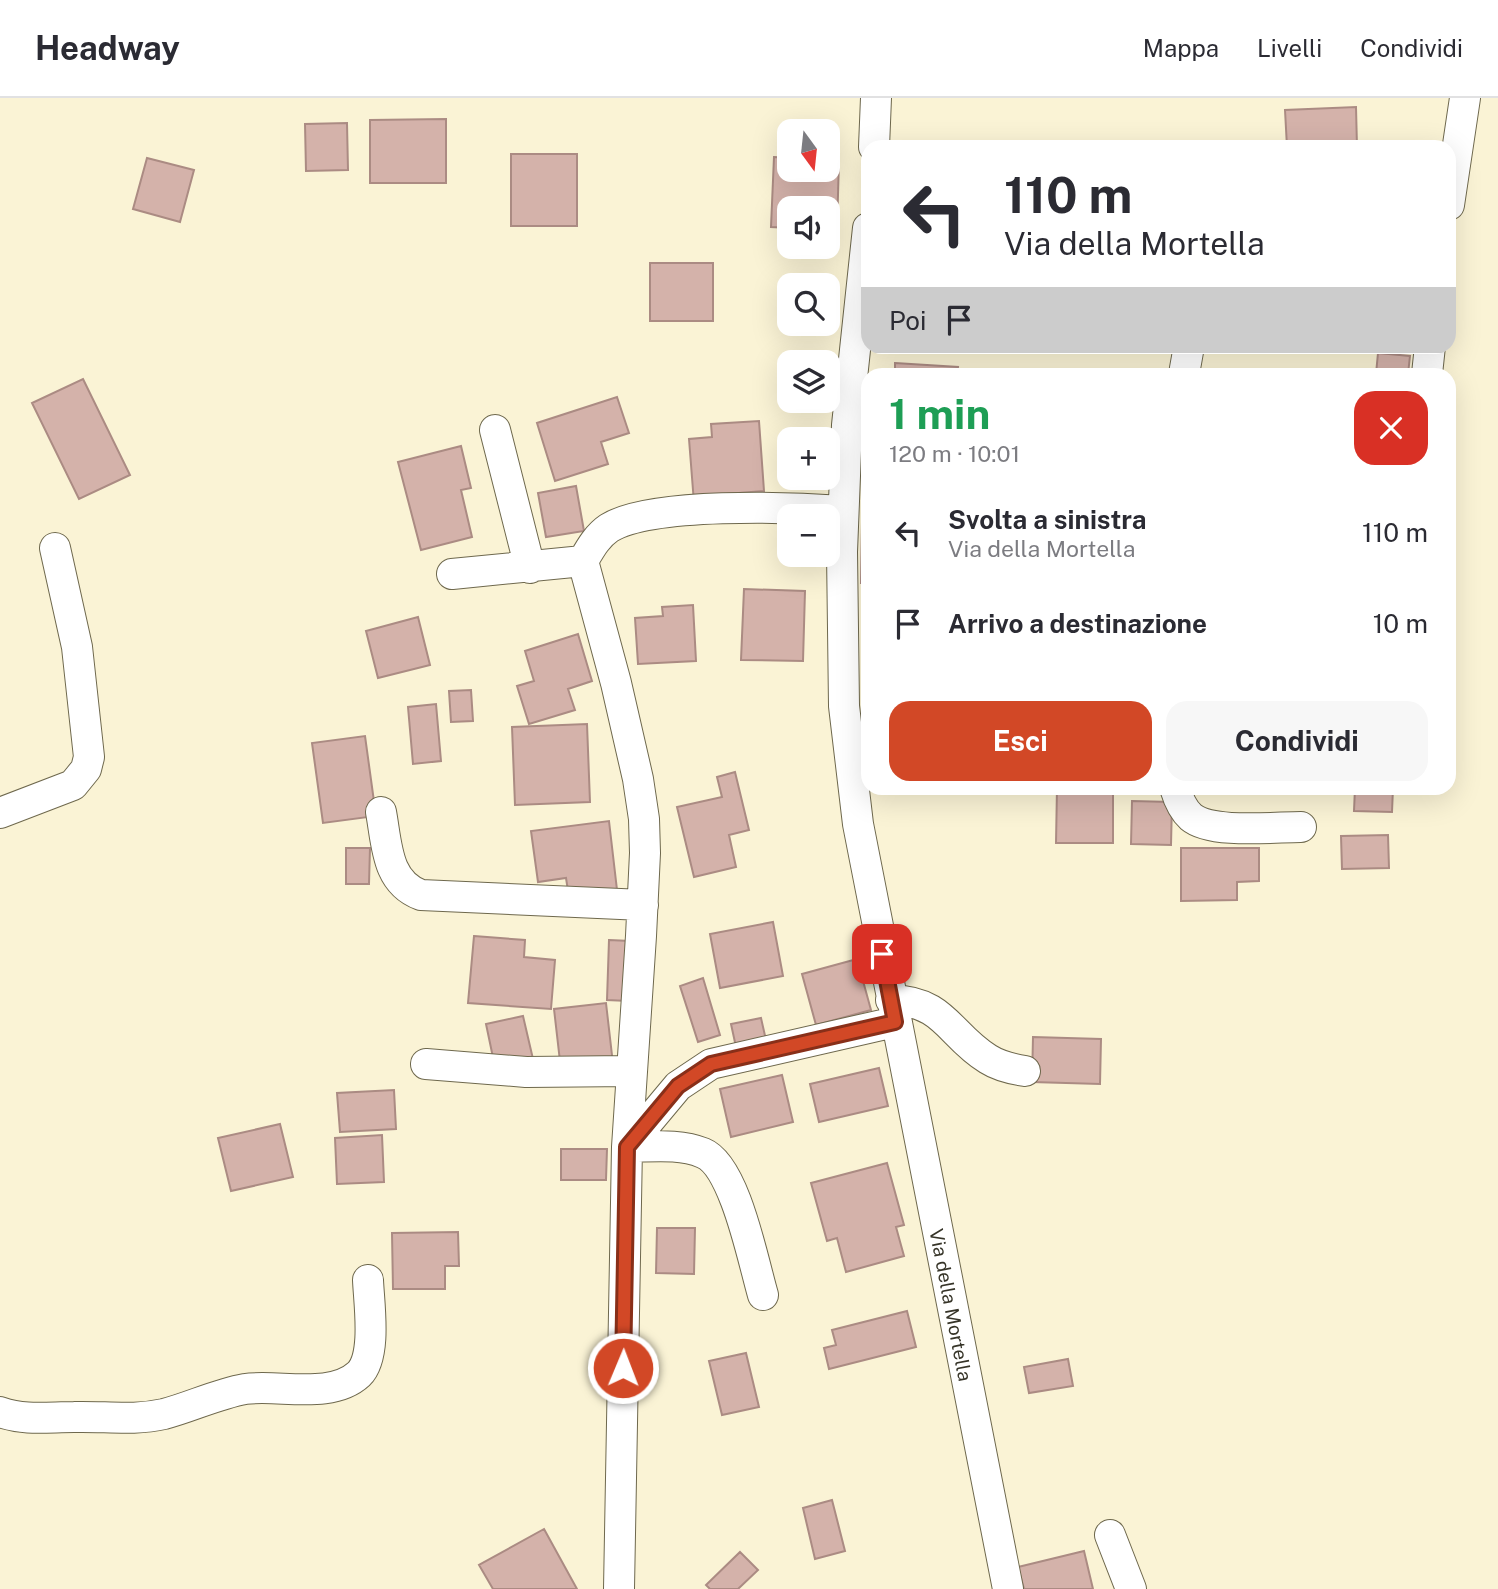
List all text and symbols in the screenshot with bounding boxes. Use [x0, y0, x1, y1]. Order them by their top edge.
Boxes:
text: Headway [35, 29, 180, 67]
text: Mappa [1143, 34, 1219, 62]
text: Livelli [1257, 34, 1322, 62]
text: Condividi [1360, 34, 1463, 62]
north arrow [777, 119, 840, 182]
map controls [777, 119, 840, 567]
text: 110 m [1004, 166, 1132, 224]
icon: left [889, 168, 980, 259]
button: sound [777, 196, 840, 259]
text: Via della Mortella [1004, 225, 1265, 262]
button: search [777, 273, 840, 336]
icon: arrive [940, 301, 978, 339]
text: Poi [889, 305, 926, 336]
button: layers [777, 350, 840, 413]
text: 1 min [889, 389, 990, 438]
button: close [1354, 391, 1428, 465]
button: + [777, 427, 840, 490]
text: 120 m · 10:01 [889, 440, 1020, 467]
button: − [777, 504, 840, 567]
text: Svolta a sinistra [948, 504, 1146, 535]
icon: left [889, 514, 927, 552]
text: 110 m [1362, 517, 1428, 548]
text: Via della Mortella [948, 535, 1135, 562]
icon: arrive [889, 605, 927, 643]
text: Arrivo a destinazione [948, 608, 1207, 639]
text: 10 m [1373, 608, 1428, 639]
button: Esci [889, 701, 1152, 781]
button: Condividi [1166, 701, 1428, 781]
pin [852, 924, 912, 984]
icon: arrive [863, 935, 901, 973]
street label: Via della Mortella [925, 1227, 977, 1383]
position arrow [586, 1331, 660, 1405]

